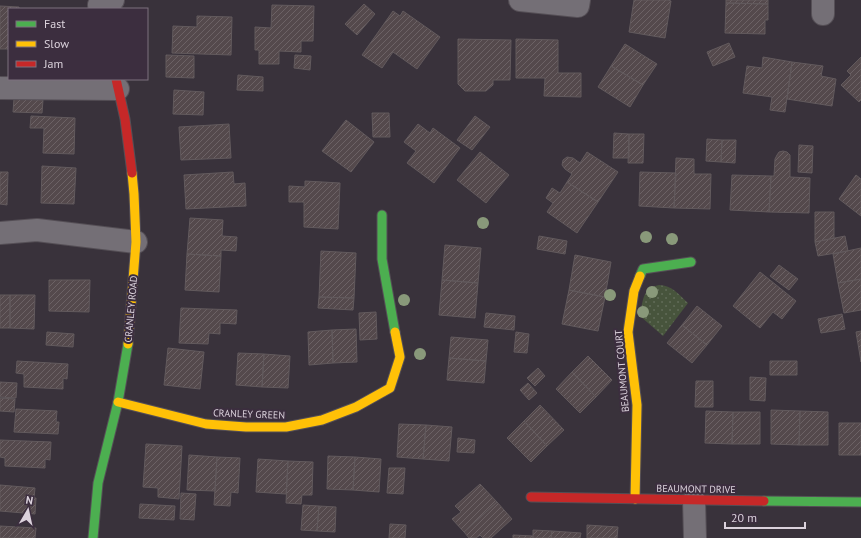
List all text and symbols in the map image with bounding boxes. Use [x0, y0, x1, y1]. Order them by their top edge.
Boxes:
legend [8, 8, 148, 80]
text: Fast [44, 16, 65, 31]
text: Slow [44, 36, 69, 51]
text: Jam [43, 56, 63, 71]
street label: CRANLEY ROAD [122, 275, 140, 343]
street label: BEAUMONT COURT [612, 329, 632, 413]
street label: CRANLEY GREEN [213, 406, 285, 422]
street label: BEAUMONT DRIVE [656, 482, 736, 496]
north arrow [8, 490, 48, 530]
text: N [25, 493, 34, 508]
scale bar [725, 504, 805, 530]
text: 20 m [731, 510, 757, 525]

